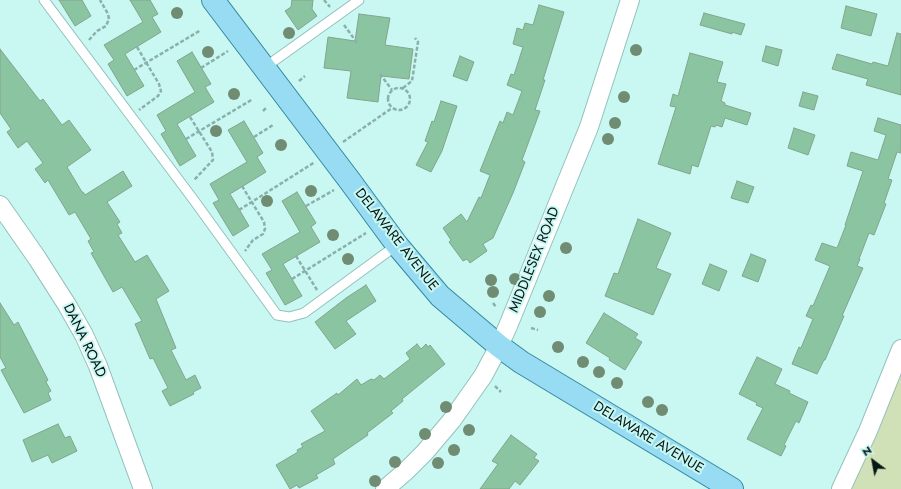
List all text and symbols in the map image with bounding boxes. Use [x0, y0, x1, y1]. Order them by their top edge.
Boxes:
street label: DELAWARE AVENUE [351, 185, 441, 295]
street label: MIDDLESEX ROAD [506, 205, 564, 315]
street label: DANA ROAD [59, 301, 109, 381]
street label: DELAWARE AVENUE [590, 399, 706, 477]
north arrow [853, 441, 893, 481]
text: N [859, 442, 875, 460]

